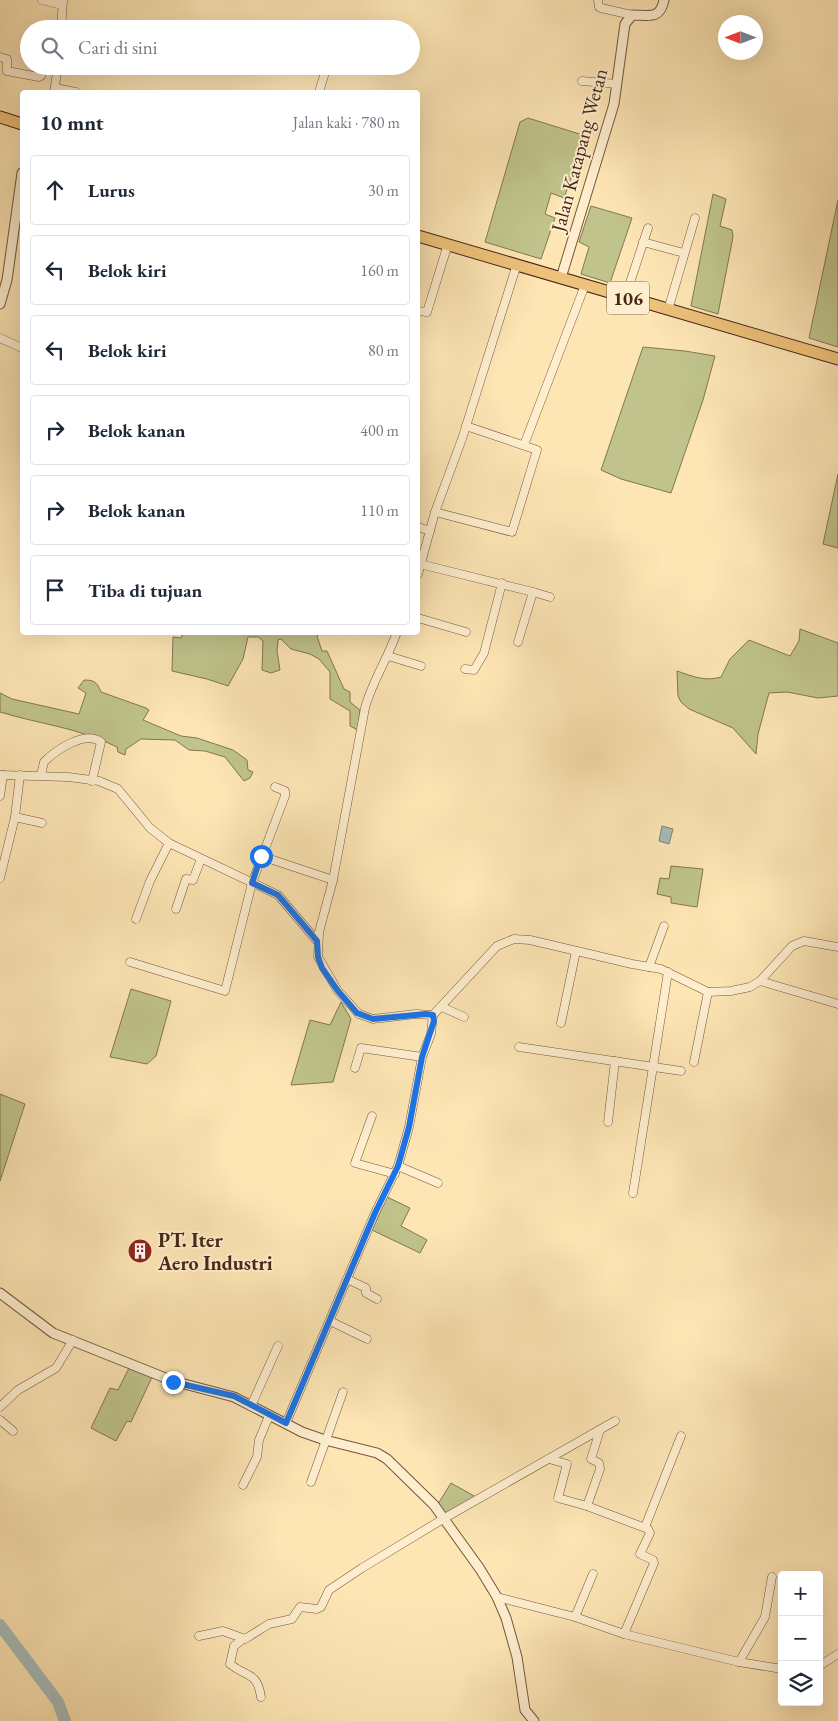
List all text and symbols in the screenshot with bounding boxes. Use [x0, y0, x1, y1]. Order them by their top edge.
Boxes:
north arrow [718, 15, 763, 60]
search box [20, 20, 420, 75]
icon: search [38, 34, 66, 62]
text: Cari di sini [78, 35, 157, 60]
street label: Jalan Katapang Wetan [544, 65, 613, 237]
text: 10 mnt [40, 109, 104, 136]
text: Jalan kaki · 780 m [293, 112, 400, 133]
icon: ahead [41, 176, 69, 204]
text: Lurus [88, 178, 135, 203]
text: 30 m [368, 180, 399, 201]
icon: left [41, 256, 69, 284]
text: Belok kiri [88, 258, 167, 283]
text: 160 m [360, 260, 399, 281]
road number: 106 [607, 282, 649, 314]
icon: left [41, 336, 69, 364]
text: Belok kiri [88, 338, 167, 363]
text: 80 m [368, 340, 399, 361]
icon: right [41, 416, 69, 444]
text: Belok kanan [88, 418, 186, 443]
text: 400 m [360, 420, 399, 441]
icon: right [41, 496, 69, 524]
text: Belok kanan [88, 498, 186, 523]
text: 110 m [360, 500, 399, 521]
icon: arrive [41, 576, 69, 604]
text: Tiba di tujuan [88, 578, 202, 603]
route start [250, 845, 273, 868]
place label: PT. Iter Aero Industri [157, 1227, 273, 1276]
building icon: PT. Iter Aero Industri [127, 1238, 153, 1264]
route end [162, 1371, 185, 1394]
map controls [778, 1571, 823, 1706]
button: + [778, 1571, 823, 1616]
button: − [778, 1616, 823, 1661]
button: layers [778, 1661, 823, 1706]

